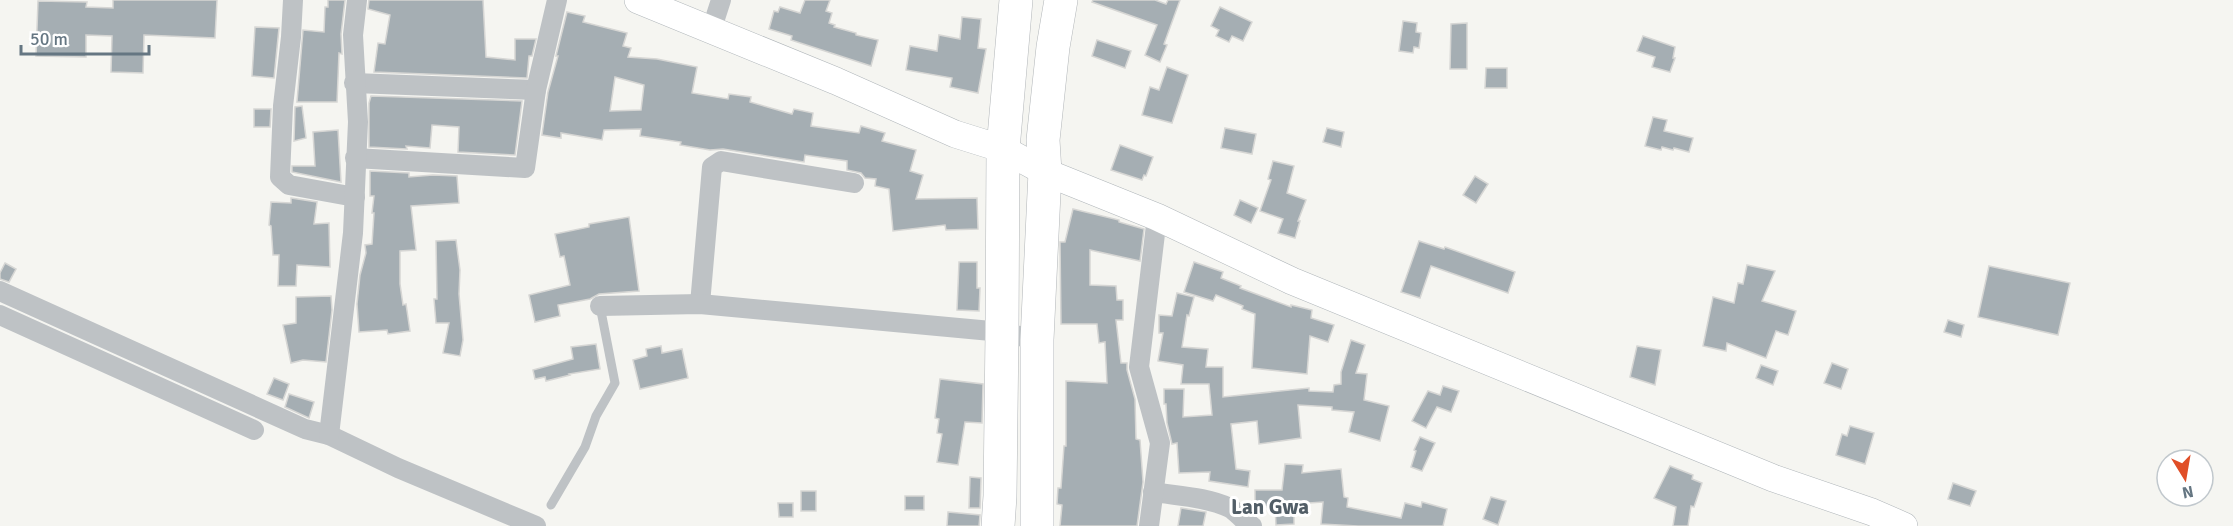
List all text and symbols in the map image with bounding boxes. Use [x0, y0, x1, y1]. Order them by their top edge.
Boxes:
scale bar [21, 18, 148, 56]
text: 50 m [30, 28, 68, 50]
north arrow [2155, 448, 2215, 508]
text: N [2180, 481, 2195, 503]
district label: Lan Gwa [1231, 494, 1309, 520]

